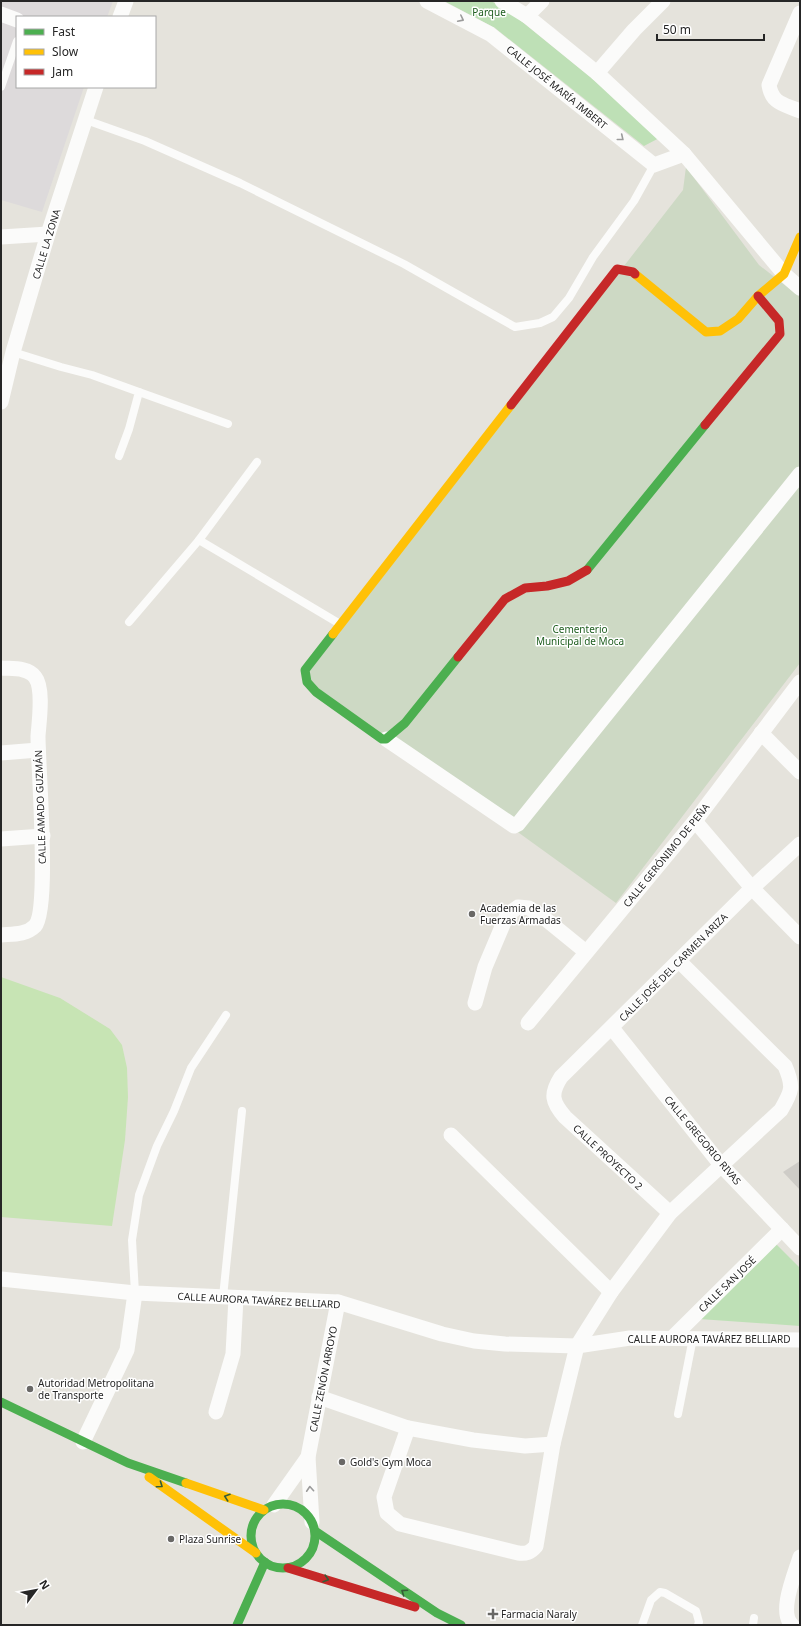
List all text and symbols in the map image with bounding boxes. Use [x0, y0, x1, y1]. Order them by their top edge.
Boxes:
park label: Parque [472, 5, 506, 19]
one-way arrow [457, 14, 464, 22]
legend [16, 16, 156, 88]
scale bar [657, 16, 764, 42]
text: 50 m [663, 21, 691, 38]
text: Fast [52, 23, 76, 40]
street label: CALLE JOSÉ MARÍA IMBERT [504, 42, 611, 132]
text: Slow [52, 43, 79, 60]
text: Jam [51, 63, 73, 80]
one-way arrow [617, 134, 624, 141]
street label: CALLE LA ZONA [29, 206, 64, 281]
park label: Cementerio Municipal de Moca [536, 622, 624, 648]
street label: CALLE AMADO GUZMÁN [31, 750, 49, 864]
street label: CALLE GERÓNIMO DE PEÑA [620, 800, 713, 910]
place label: Academia de las Fuerzas Armadas [480, 901, 561, 927]
marker: Academia de las Fuerzas Armadas [467, 909, 477, 919]
street label: CALLE JOSÉ DEL CARMEN ARIZA [616, 909, 731, 1024]
street label: CALLE GREGORIO RIVAS [661, 1092, 745, 1188]
street label: CALLE PROYECTO 2 [570, 1121, 646, 1193]
street label: CALLE SAN JOSÉ [695, 1253, 759, 1315]
street label: CALLE AURORA TAVÁREZ BELLIARD [177, 1289, 341, 1311]
street label: CALLE ZENÓN ARROYO [306, 1324, 340, 1433]
street label: CALLE AURORA TAVÁREZ BELLIARD [627, 1332, 791, 1346]
place label: Autoridad Metropolitana de Transporte [38, 1376, 154, 1402]
marker: Autoridad Metropolitana de Transporte [25, 1384, 35, 1394]
place label: Gold's Gym Moca [350, 1455, 431, 1469]
marker: Gold's Gym Moca [337, 1457, 347, 1467]
one-way arrow [156, 1480, 163, 1488]
one-way arrow [306, 1486, 315, 1492]
one-way arrow [224, 1493, 231, 1502]
place label: Plaza Sunrise [179, 1532, 241, 1546]
marker: Plaza Sunrise [166, 1534, 176, 1544]
north arrow [16, 1570, 56, 1610]
one-way arrow [322, 1574, 329, 1583]
text: N [36, 1577, 54, 1592]
one-way arrow [402, 1589, 409, 1596]
place label: Farmacia Naraly [501, 1607, 578, 1621]
marker: Farmacia Naraly [488, 1609, 498, 1619]

